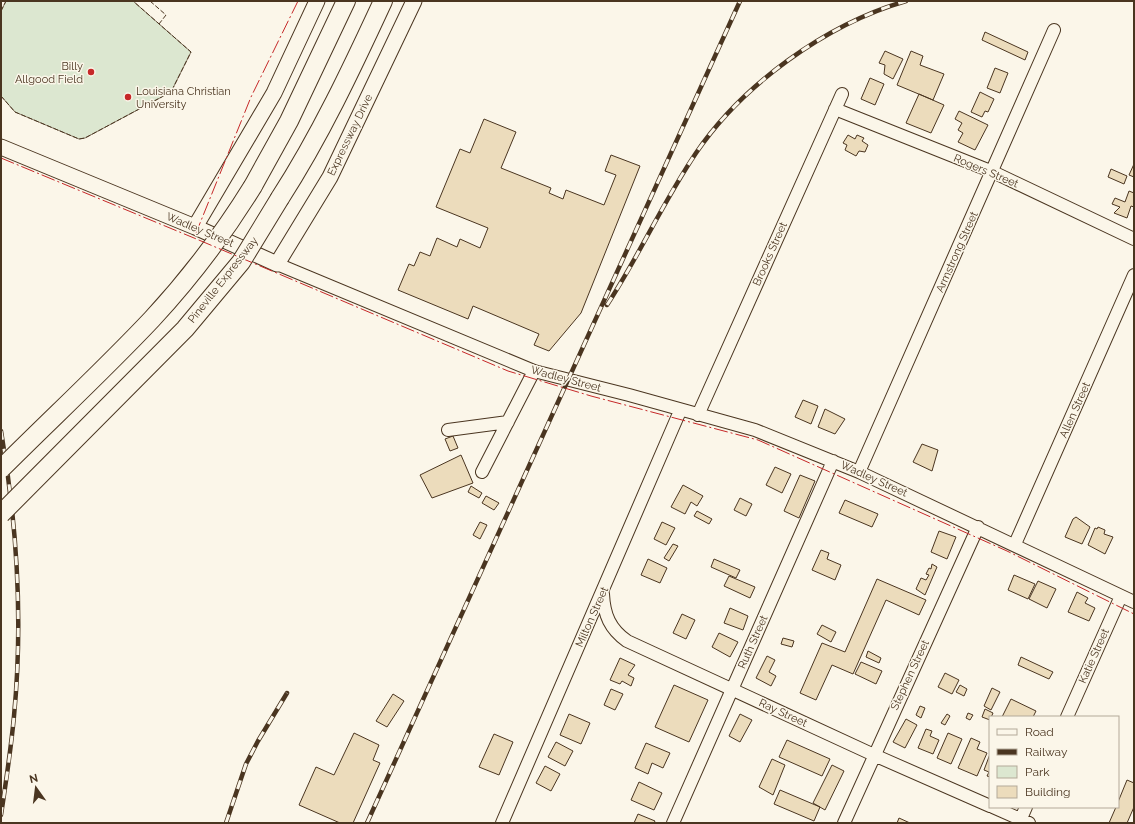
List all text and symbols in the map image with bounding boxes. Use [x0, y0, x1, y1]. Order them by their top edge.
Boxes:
place label: Billy Allgood Field [15, 60, 83, 86]
marker: Billy Allgood Field [86, 67, 96, 77]
place label: Louisiana Christian University [136, 85, 231, 111]
marker: Louisiana Christian University [123, 92, 133, 102]
street label: Expressway Drive [325, 92, 376, 178]
street label: Rogers Street [952, 151, 1021, 191]
street label: Armstrong Street [933, 209, 981, 294]
street label: Wadley Street [164, 210, 236, 250]
street label: Brooks Street [750, 220, 790, 288]
street label: Pineville Expressway [185, 234, 261, 326]
street label: Wadley Street [530, 363, 603, 395]
street label: Allen Street [1057, 380, 1093, 440]
street label: Wadley Street [838, 458, 910, 500]
street label: Milton Street [573, 584, 611, 649]
street label: Ruth Street [735, 613, 771, 671]
street label: Katie Street [1076, 626, 1112, 686]
street label: Stephen Street [888, 638, 932, 712]
street label: Ray Street [757, 696, 810, 730]
legend [989, 716, 1119, 808]
text: Road [1025, 725, 1054, 739]
text: Railway [1025, 745, 1068, 759]
text: Park [1025, 765, 1050, 779]
north arrow [16, 768, 56, 808]
text: N [28, 771, 39, 786]
text: Building [1025, 785, 1071, 799]

